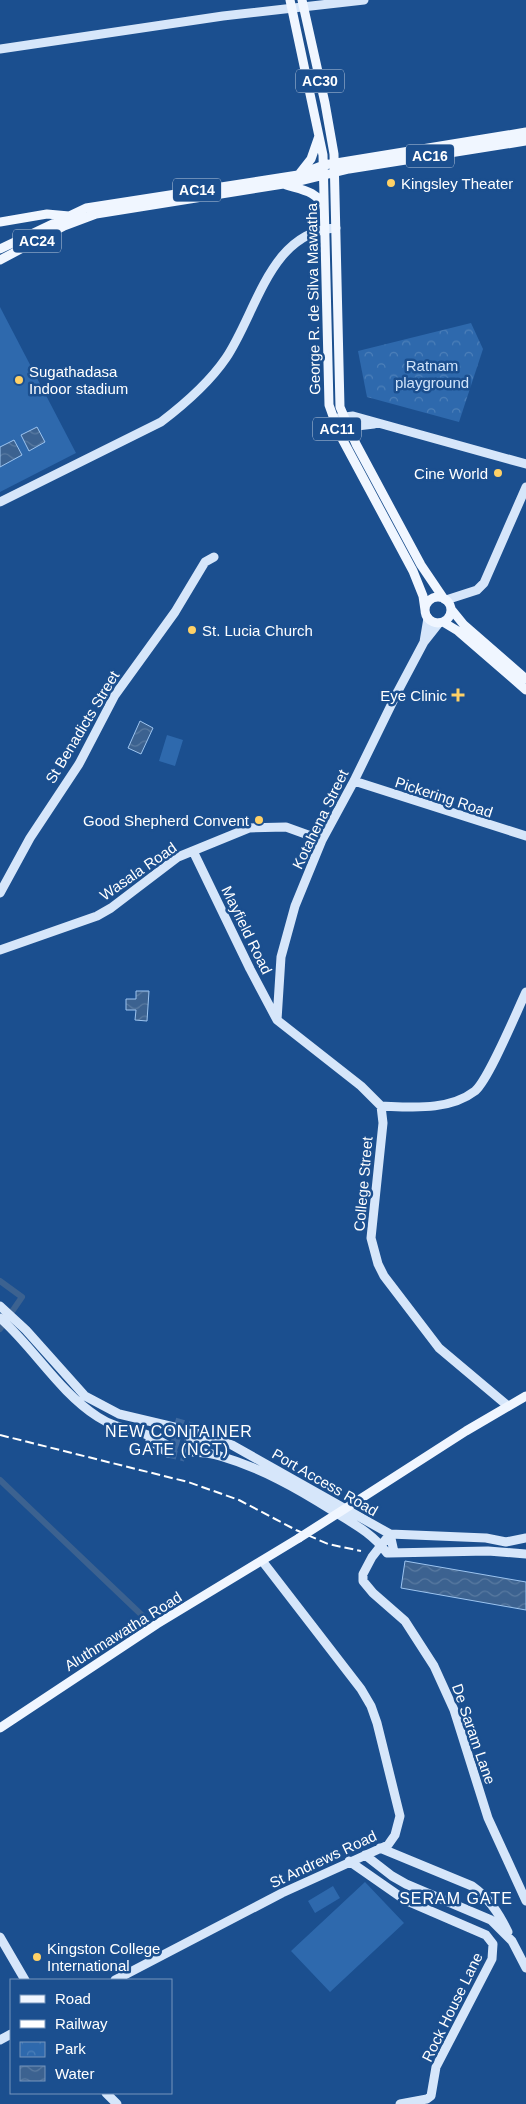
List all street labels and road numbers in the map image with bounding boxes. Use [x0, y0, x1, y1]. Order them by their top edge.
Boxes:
road number: AC30 [296, 70, 344, 92]
road number: AC16 [406, 144, 454, 168]
road number: AC14 [173, 178, 221, 202]
street label: George R. de Silva Mawatha [303, 202, 323, 395]
road number: AC24 [13, 230, 61, 252]
road number: AC11 [313, 418, 361, 440]
street label: St Benadicts Street [42, 667, 123, 786]
street label: Kotahena Street [289, 766, 352, 871]
street label: Pickering Road [393, 773, 495, 821]
street label: Wasala Road [96, 838, 180, 904]
street label: Mayfield Road [218, 883, 276, 977]
street label: College Street [350, 1135, 376, 1232]
street label: Port Access Road [269, 1445, 381, 1519]
street label: Aluthmawatha Road [61, 1588, 185, 1674]
street label: De Saram Lane [449, 1682, 499, 1786]
street label: St Andrews Road [267, 1827, 379, 1891]
street label: Rock House Lane [418, 1950, 486, 2064]

